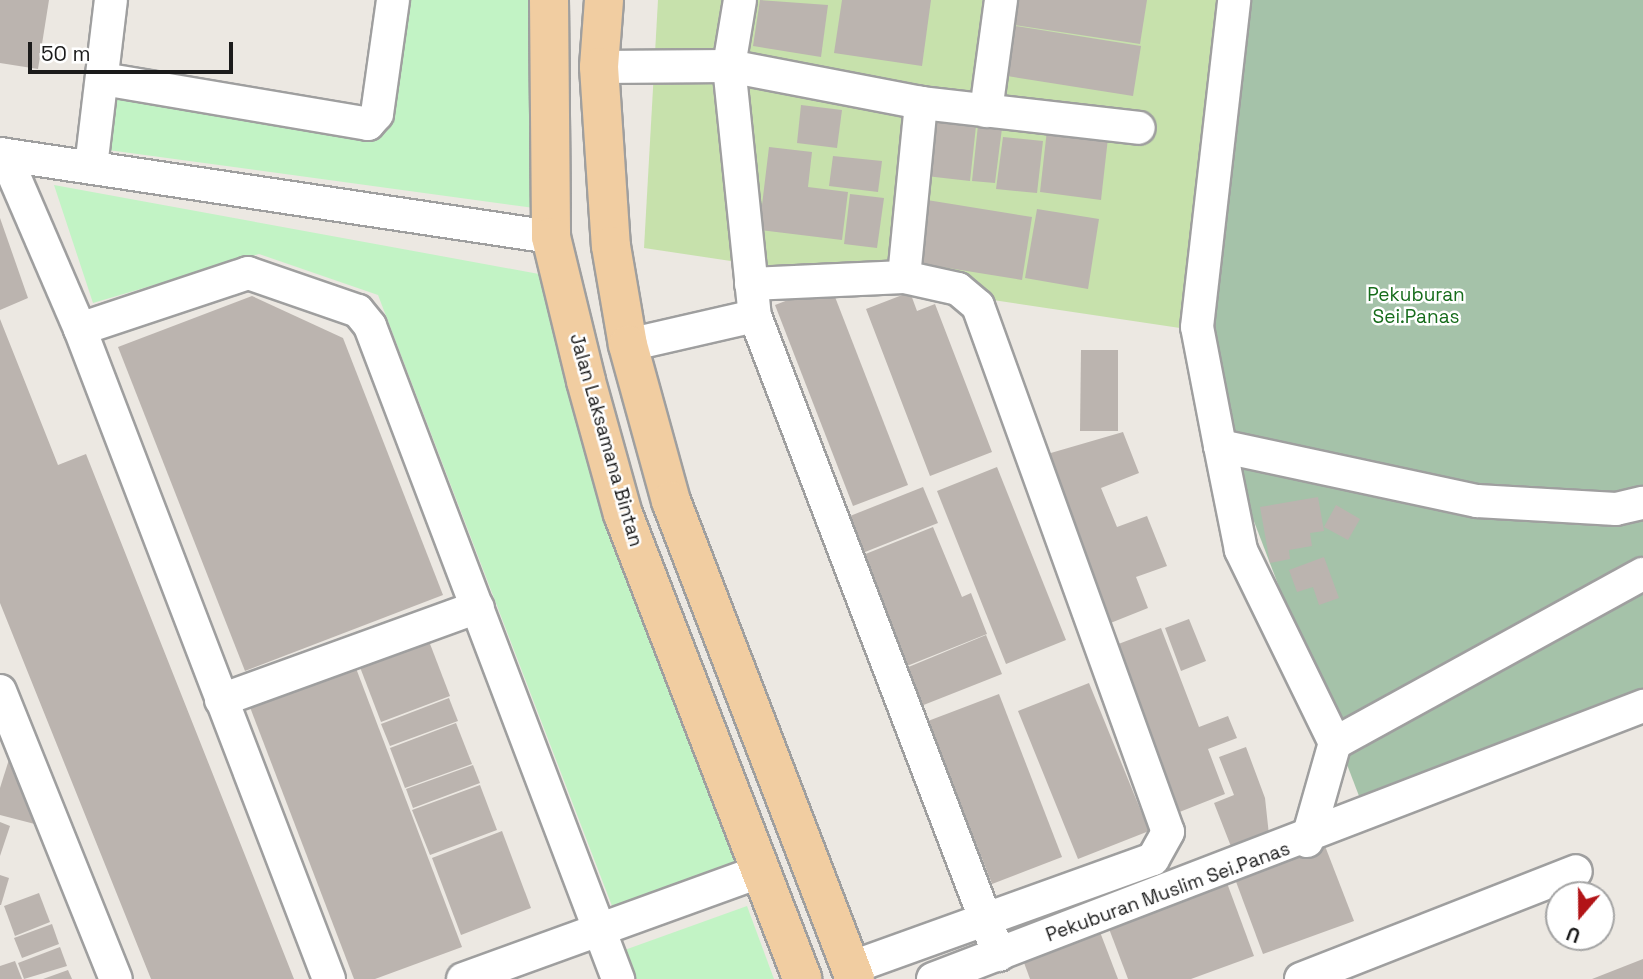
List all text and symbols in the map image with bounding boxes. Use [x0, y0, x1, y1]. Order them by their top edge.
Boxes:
scale bar [32, 28, 236, 72]
text: 50 m [41, 40, 91, 67]
park label: Pekuburan Sei.Panas [1367, 284, 1465, 328]
street label: Jalan Laksamana Bintan [565, 331, 647, 549]
street label: Pekuburan Muslim Sei.Panas [1043, 837, 1293, 947]
north arrow [1545, 881, 1615, 951]
text: U [1563, 920, 1584, 948]

